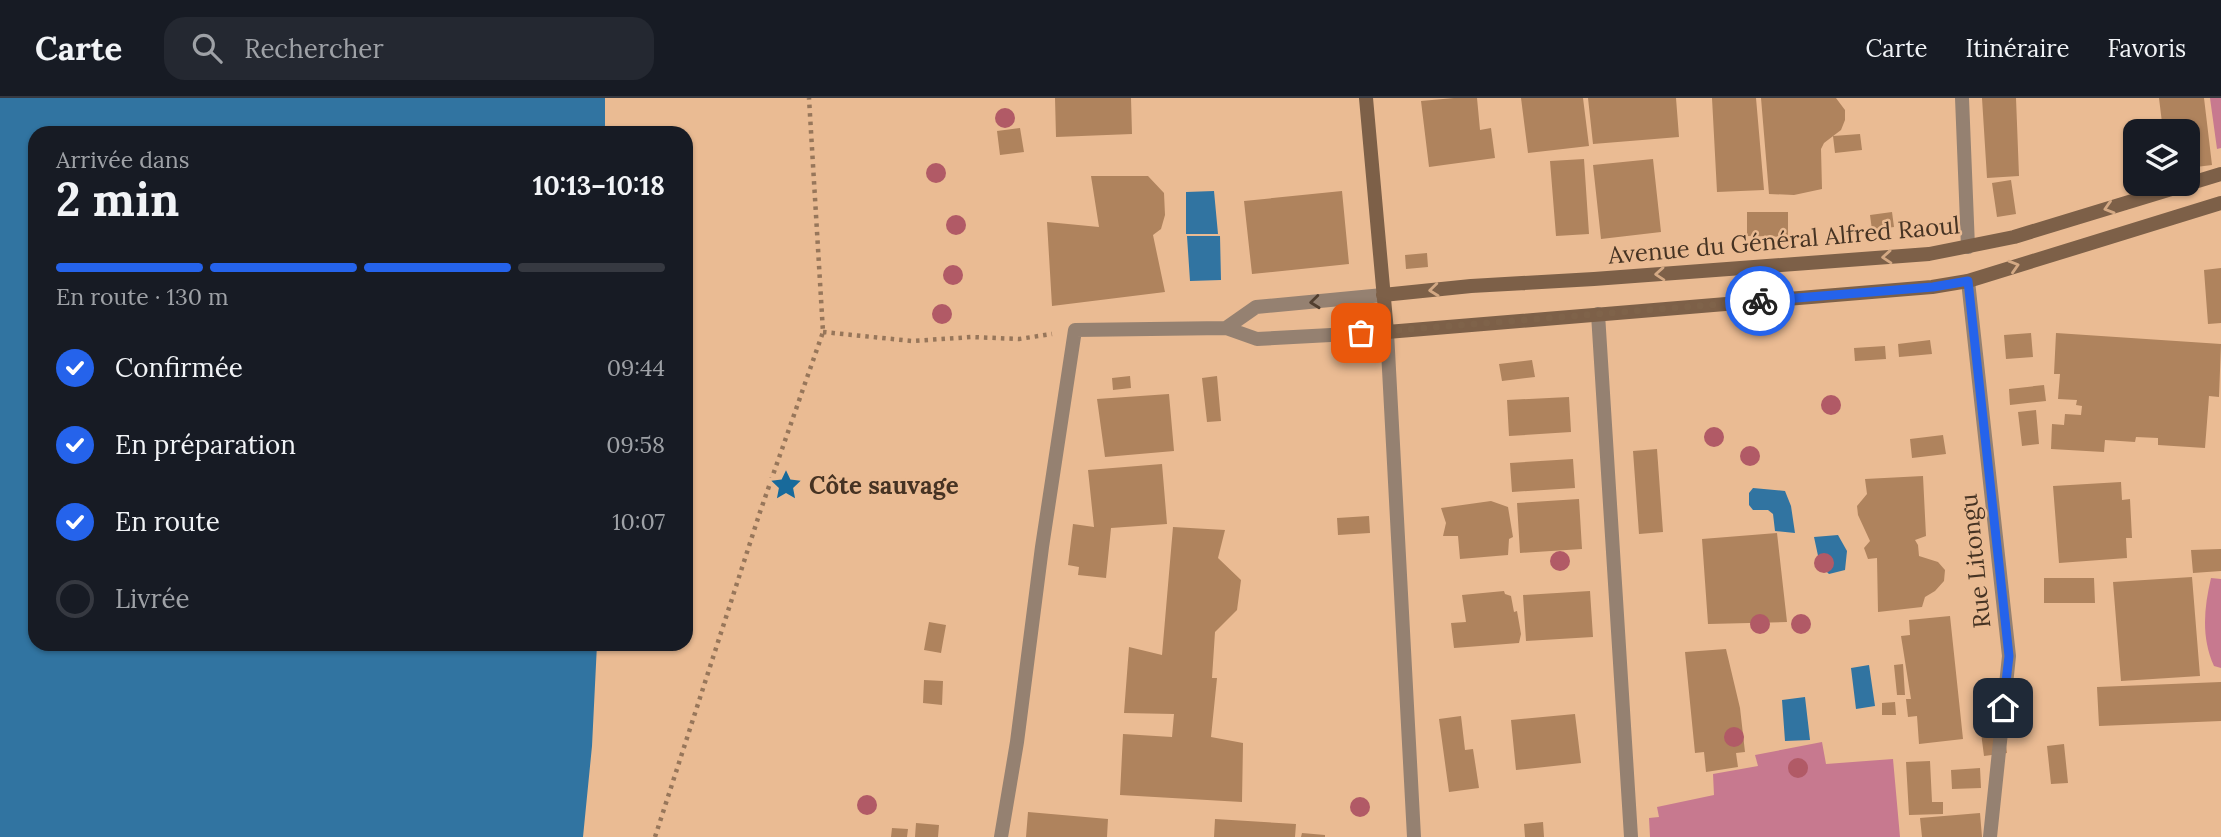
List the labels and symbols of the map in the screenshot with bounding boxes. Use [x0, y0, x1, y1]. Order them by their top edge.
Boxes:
one-way arrow [2103, 200, 2115, 215]
street label: Avenue du Général Alfred Raoul [1606, 209, 1961, 271]
one-way arrow [1882, 249, 1893, 264]
one-way arrow [2008, 260, 2020, 274]
one-way arrow [1655, 266, 1666, 281]
courier [1725, 266, 1795, 336]
one-way arrow [1428, 282, 1439, 297]
one-way arrow [1309, 294, 1320, 309]
pin [1331, 303, 1391, 363]
place icon: Côte sauvage [769, 468, 803, 502]
place label: Côte sauvage [809, 470, 959, 501]
street label: Rue Litongu [1953, 492, 1997, 630]
pin [1973, 678, 2033, 738]

